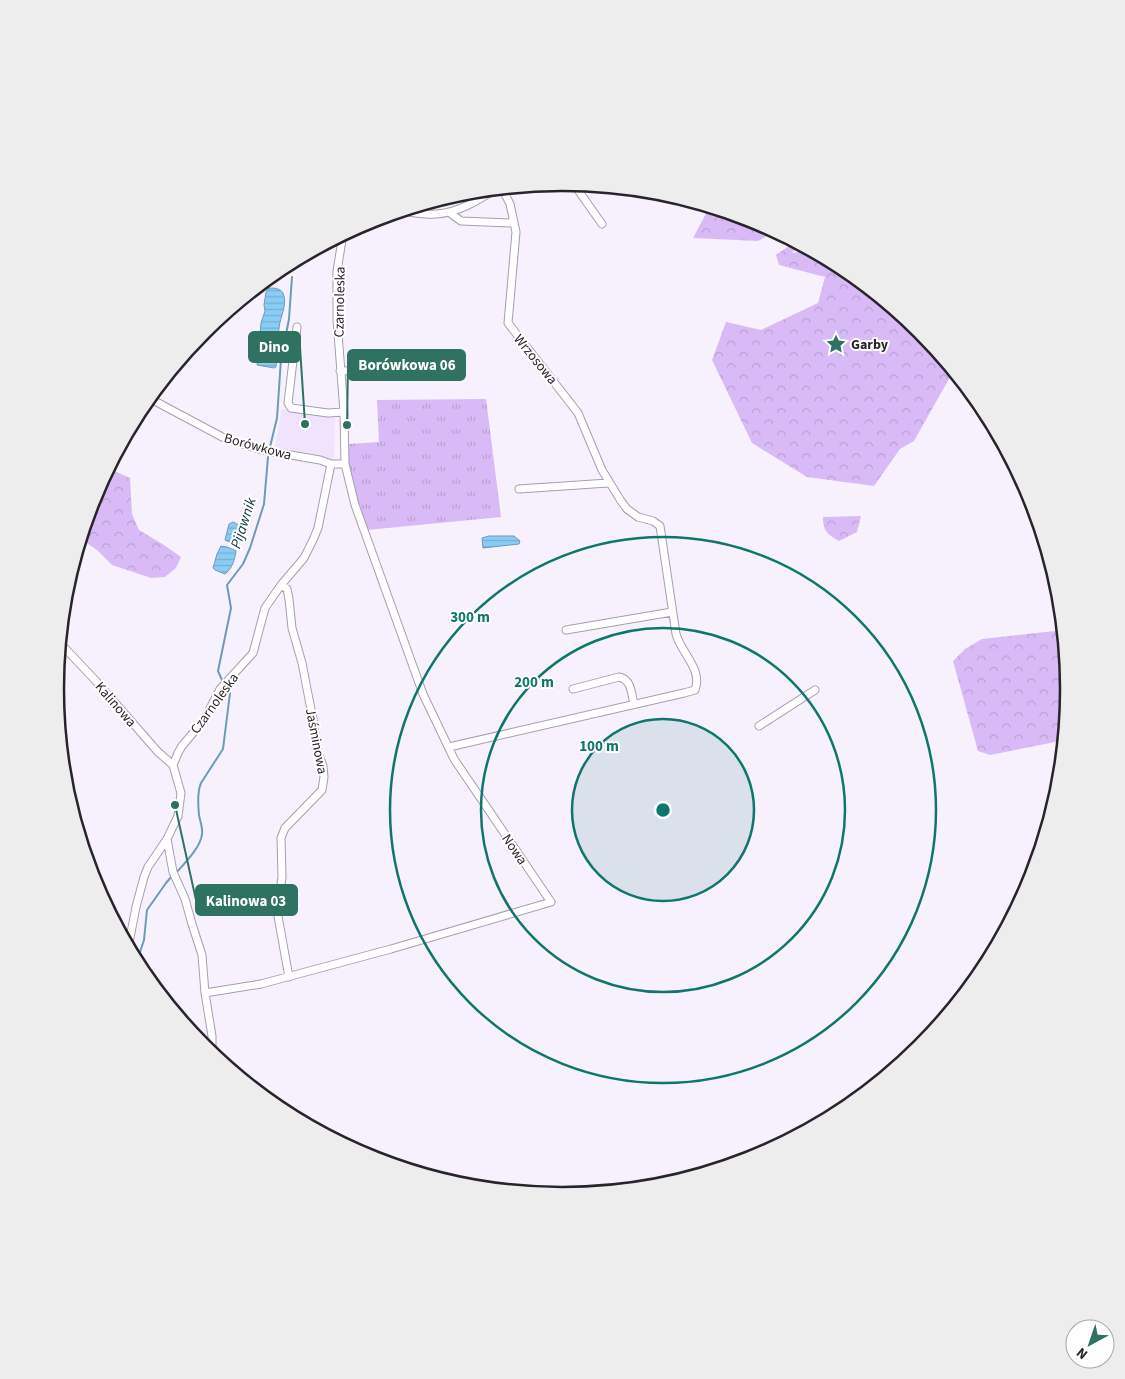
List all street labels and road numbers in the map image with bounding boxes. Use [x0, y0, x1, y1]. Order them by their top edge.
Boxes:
street label: Czarnoleska [329, 266, 351, 338]
street label: Wrzosowa [509, 330, 562, 389]
street label: Borówkowa [222, 428, 294, 466]
street label: Czarnoleska [186, 669, 244, 738]
street label: Kalinowa [90, 678, 141, 732]
street label: Jaśminowa [300, 706, 332, 776]
street label: Nowa [496, 830, 532, 869]

